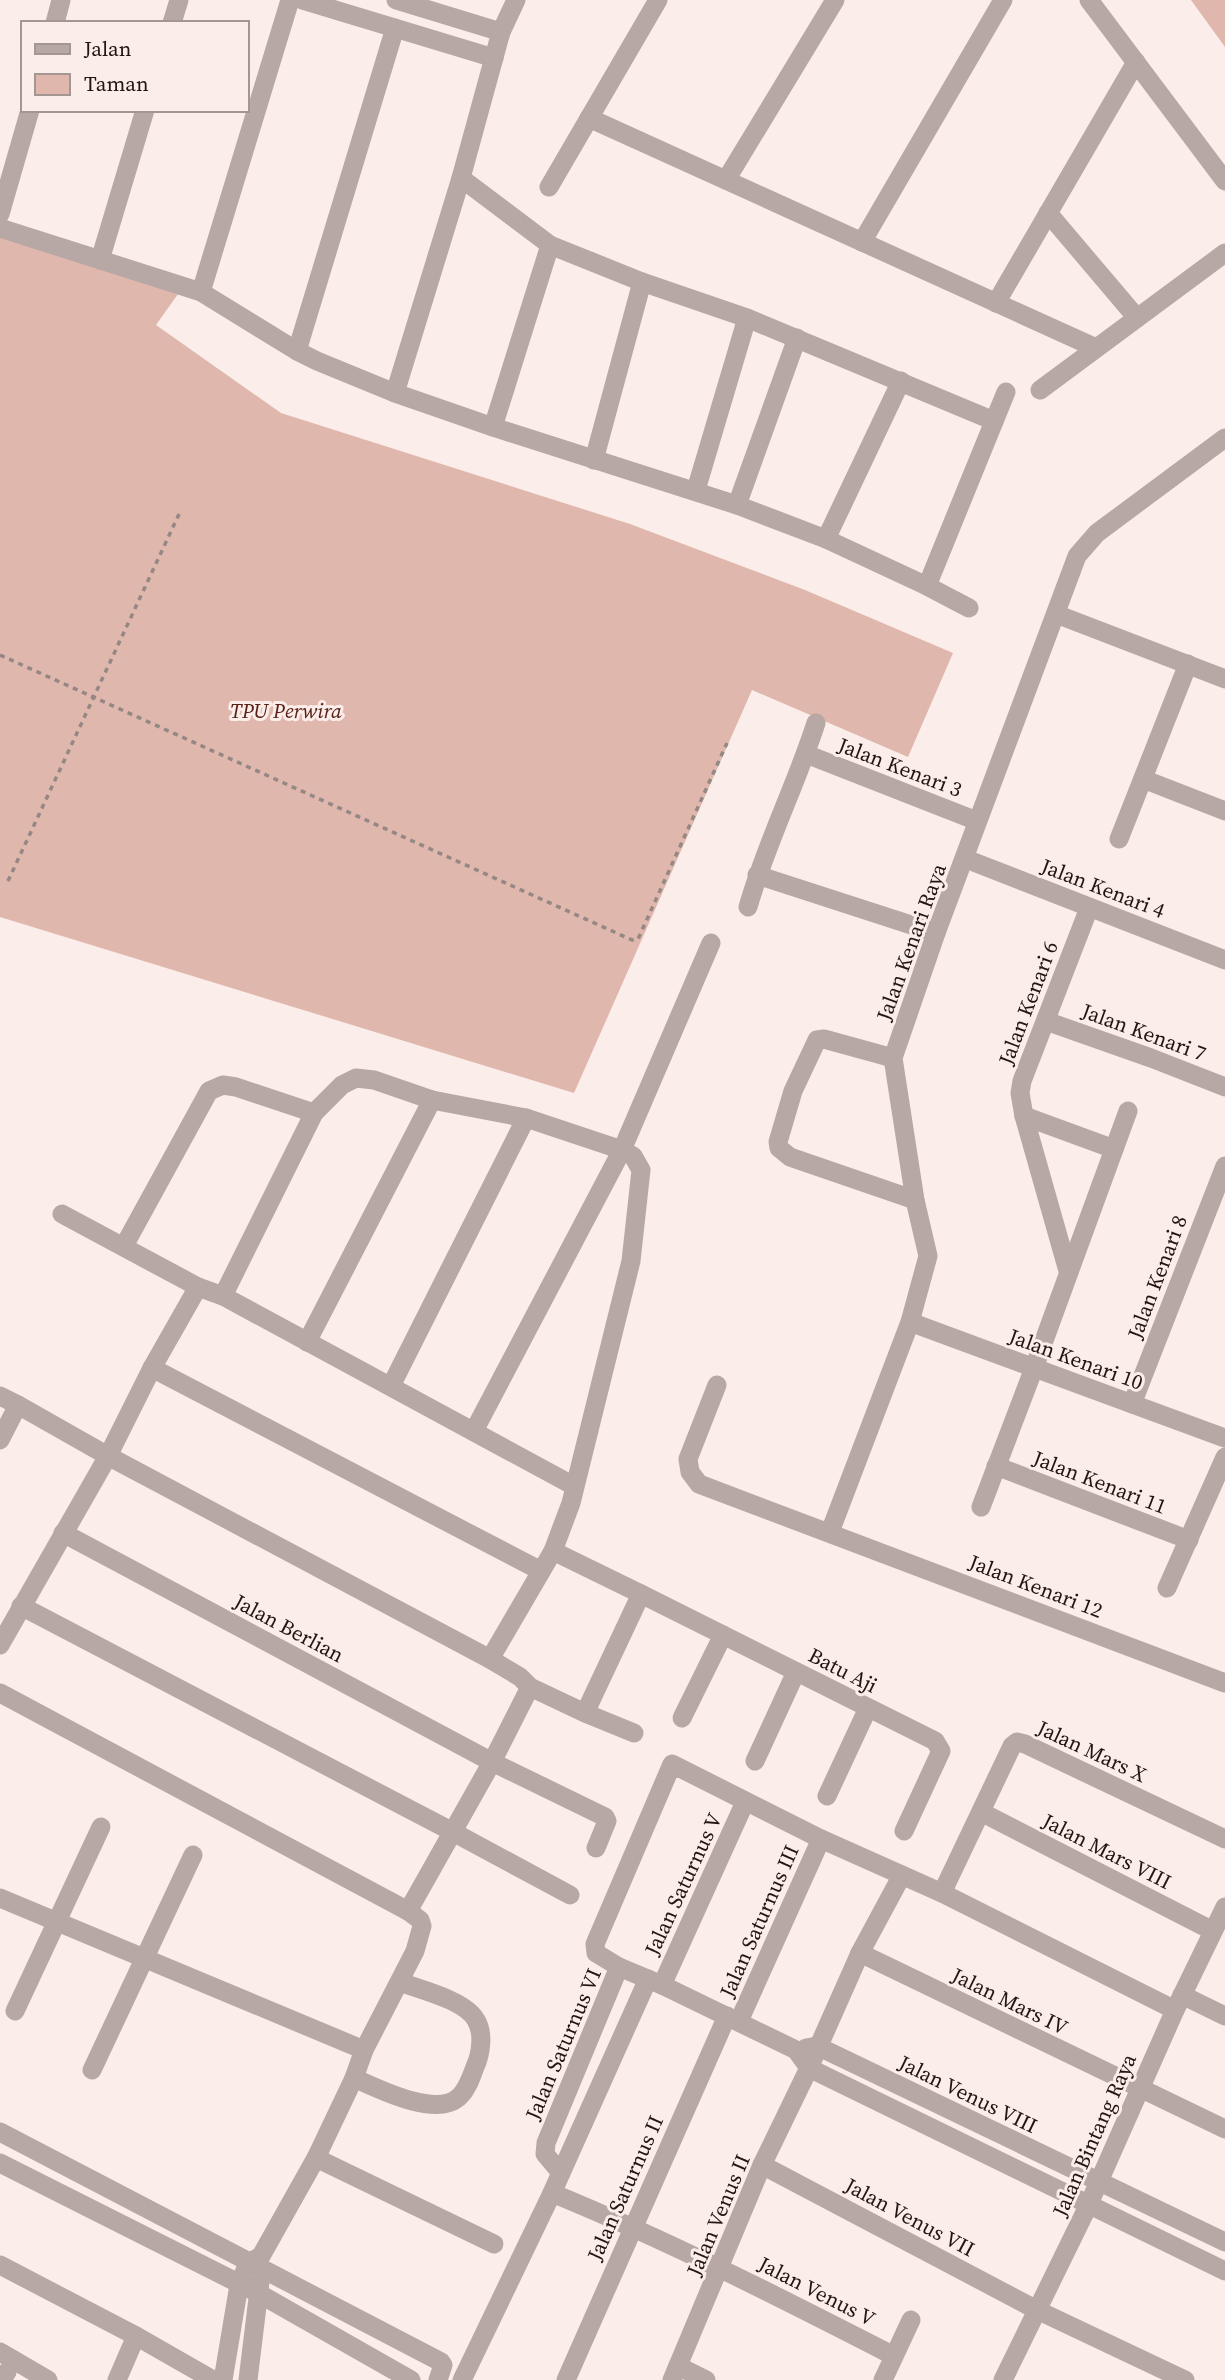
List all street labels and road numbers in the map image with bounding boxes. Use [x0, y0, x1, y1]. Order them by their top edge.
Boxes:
street label: Jalan Kenari 3 [833, 730, 966, 804]
street label: Jalan Kenari 4 [1036, 851, 1170, 925]
street label: Jalan Kenari Raya [869, 859, 953, 1025]
street label: Jalan Kenari 6 [991, 937, 1065, 1070]
street label: Jalan Kenari 7 [1077, 996, 1210, 1068]
street label: Jalan Kenari 8 [1120, 1211, 1194, 1344]
street label: Jalan Kenari 10 [1004, 1321, 1147, 1397]
street label: Jalan Kenari 11 [1028, 1443, 1171, 1521]
street label: Jalan Kenari 12 [964, 1547, 1107, 1625]
street label: Jalan Berlian [228, 1586, 349, 1669]
street label: Batu Aji [804, 1640, 882, 1700]
street label: Jalan Mars X [1032, 1713, 1152, 1789]
street label: Jalan Mars VIII [1037, 1806, 1176, 1896]
street label: Jalan Saturnus V [637, 1808, 729, 1961]
street label: Jalan Saturnus III [712, 1840, 806, 2003]
street label: Jalan Mars IV [946, 1960, 1073, 2042]
street label: Jalan Saturnus VI [518, 1964, 608, 2125]
street label: Jalan Venus VIII [893, 2047, 1042, 2140]
street label: Jalan Bintang Raya [1045, 2049, 1143, 2222]
street label: Jalan Saturnus II [580, 2111, 670, 2266]
street label: Jalan Venus II [679, 2150, 757, 2281]
street label: Jalan Venus VII [839, 2170, 980, 2263]
street label: Jalan Venus V [753, 2249, 880, 2333]

